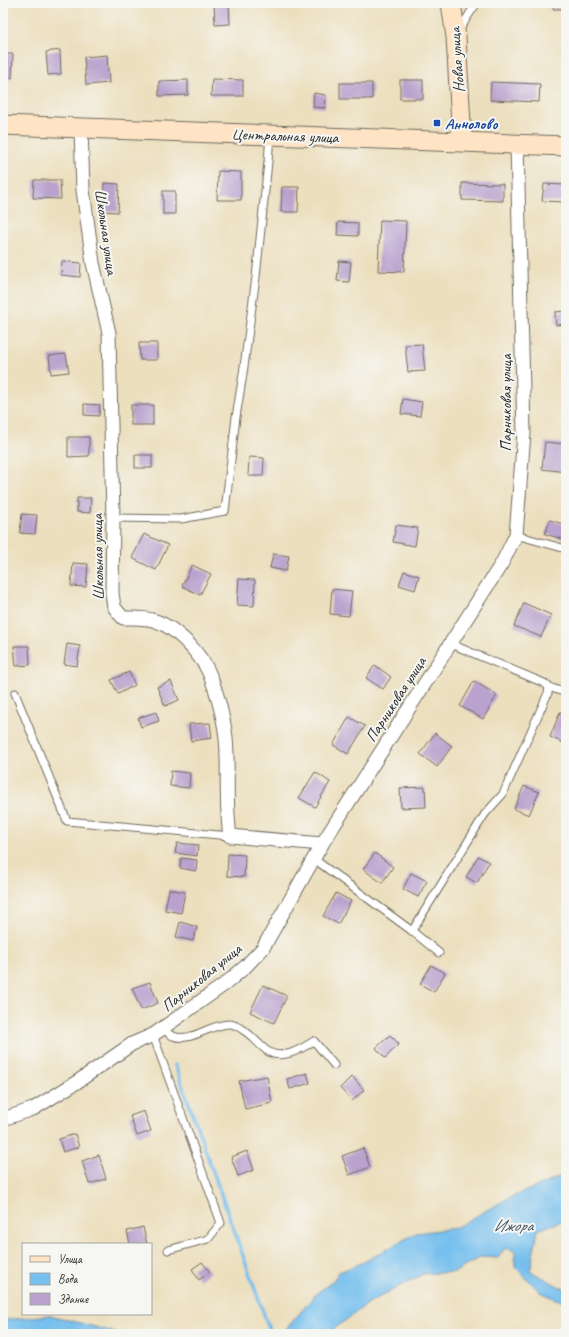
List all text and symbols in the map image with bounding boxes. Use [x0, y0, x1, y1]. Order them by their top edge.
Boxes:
street label: Новая улица [445, 25, 469, 93]
place label: Аннолово [445, 114, 498, 134]
marker: Аннолово [432, 118, 442, 128]
street label: Центральная улица [231, 124, 340, 148]
street label: Школьная улица [90, 188, 122, 278]
street label: Парниковая улица [496, 353, 516, 452]
street label: Школьная улица [87, 512, 109, 600]
street label: Парниковая улица [361, 652, 432, 746]
street label: Парниковая улица [158, 938, 247, 1016]
water label: Ижора [493, 1215, 535, 1236]
legend [22, 1243, 152, 1315]
text: Улица [58, 1251, 83, 1267]
text: Вода [58, 1271, 79, 1287]
text: Здание [58, 1291, 89, 1307]

